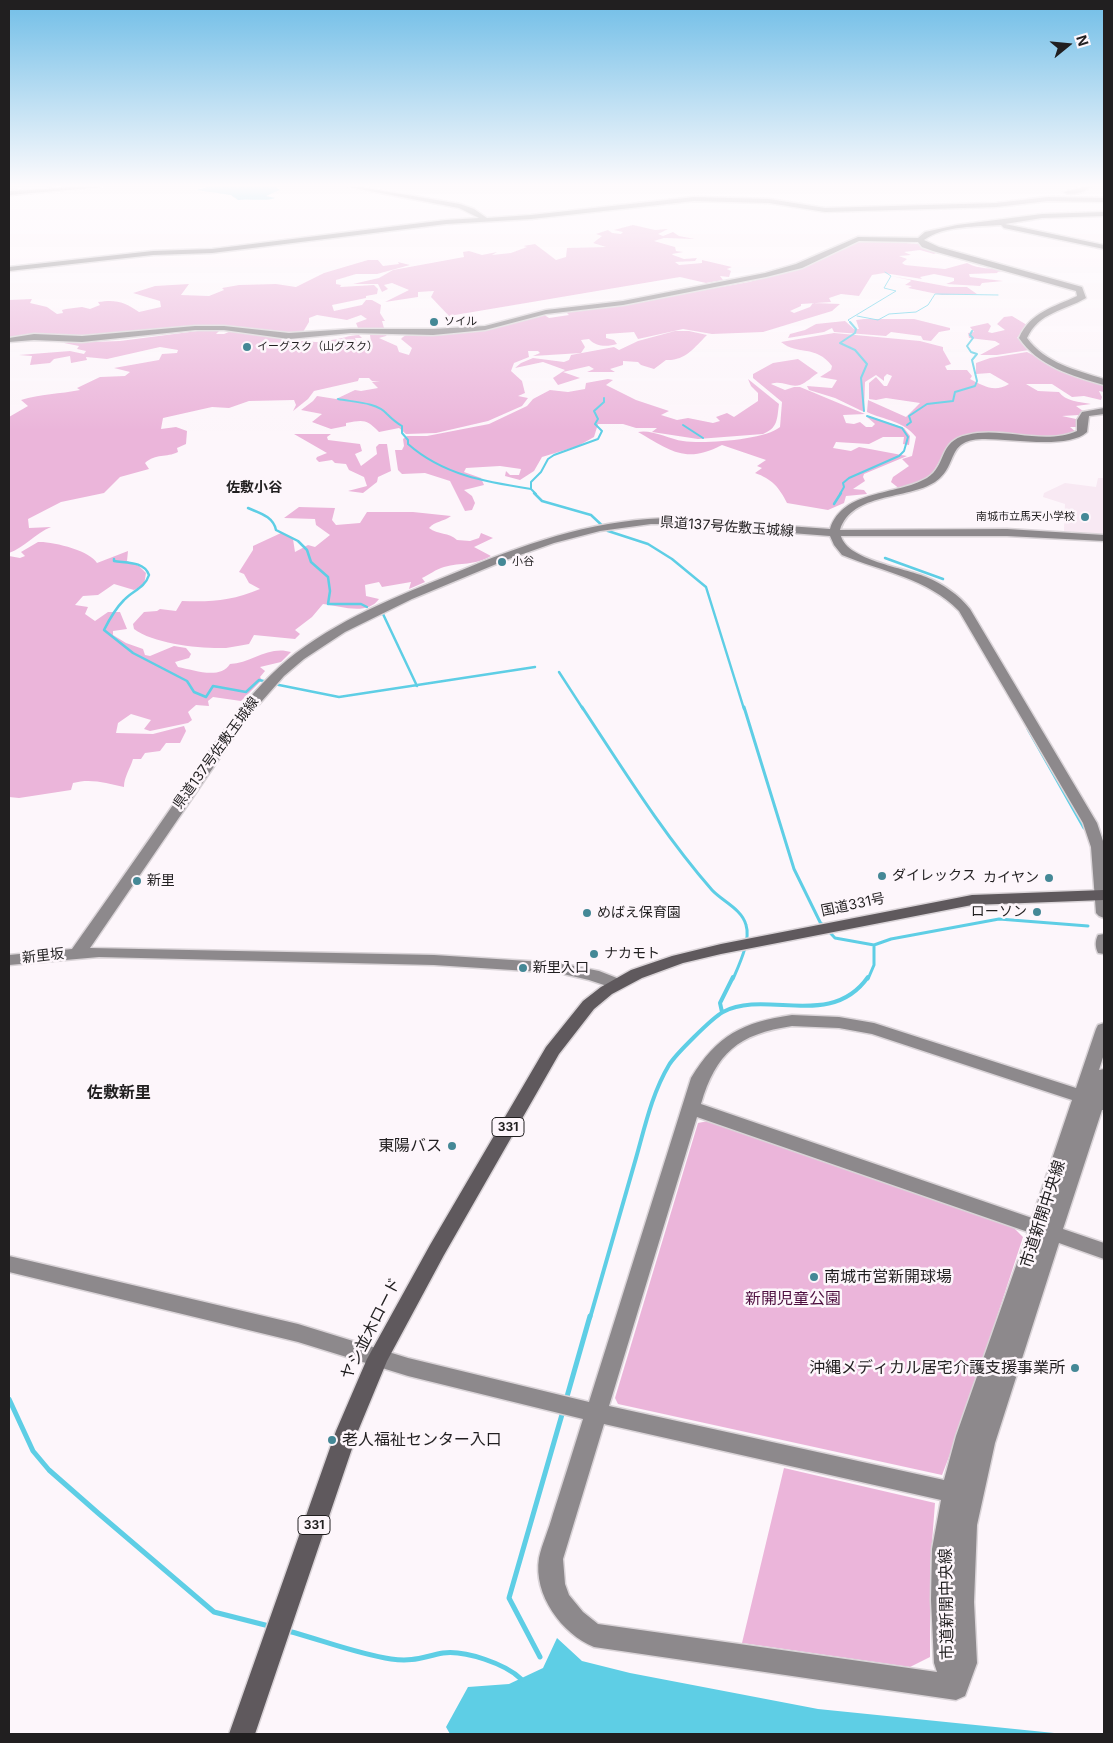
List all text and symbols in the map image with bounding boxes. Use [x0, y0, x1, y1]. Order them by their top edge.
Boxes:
north arrow [1043, 20, 1093, 70]
text: N [1073, 33, 1093, 48]
place label: ソイル [444, 315, 477, 329]
marker: ソイル [428, 316, 440, 328]
place label: イーグスク（山グスク） [257, 340, 378, 354]
marker: イーグスク（山グスク） [241, 341, 253, 353]
district label: 佐敷小谷 [226, 480, 282, 496]
place label: 南城市立馬天小学校 [976, 510, 1075, 524]
marker: 南城市立馬天小学校 [1079, 511, 1091, 523]
street label: 県道137号佐敷玉城線 [659, 514, 795, 540]
place label: 小谷 [512, 555, 534, 569]
marker: 小谷 [496, 556, 508, 568]
street label: 県道137号佐敷玉城線 [170, 694, 262, 812]
place label: ダイレックス [892, 868, 976, 884]
marker: ダイレックス [876, 870, 888, 882]
place label: カイヤン [983, 870, 1039, 886]
marker: カイヤン [1043, 872, 1055, 884]
place label: 新里 [147, 873, 175, 889]
marker: 新里 [131, 875, 143, 887]
street label: 国道331号 [819, 890, 887, 920]
place label: ローソン [971, 904, 1027, 920]
place label: めばえ保育園 [597, 905, 681, 921]
marker: ローソン [1031, 906, 1043, 918]
marker: めばえ保育園 [581, 907, 593, 919]
street label: 新里坂 [21, 945, 65, 967]
place label: ナカモト [604, 946, 660, 962]
marker: ナカモト [588, 948, 600, 960]
place label: 新里入口 [533, 960, 589, 976]
marker: 新里入口 [517, 962, 529, 974]
district label: 佐敷新里 [87, 1083, 151, 1103]
road number: 331 [492, 1118, 524, 1136]
place label: 東陽バス [378, 1136, 442, 1156]
marker: 東陽バス [446, 1140, 458, 1152]
street label: 市道新開中央線 [1017, 1158, 1069, 1270]
place label: 南城市営新開球場 [824, 1267, 952, 1287]
marker: 南城市営新開球場 [808, 1271, 820, 1283]
street label: ヤシ並木ロード [337, 1275, 405, 1383]
park label: 新開児童公園 [745, 1289, 841, 1309]
place label: 沖縄メディカル居宅介護支援事業所 [809, 1358, 1065, 1378]
marker: 沖縄メディカル居宅介護支援事業所 [1069, 1362, 1081, 1374]
place label: 老人福祉センター入口 [342, 1430, 502, 1450]
marker: 老人福祉センター入口 [326, 1434, 338, 1446]
road number: 331 [298, 1516, 330, 1534]
street label: 市道新開中央線 [936, 1548, 958, 1660]

